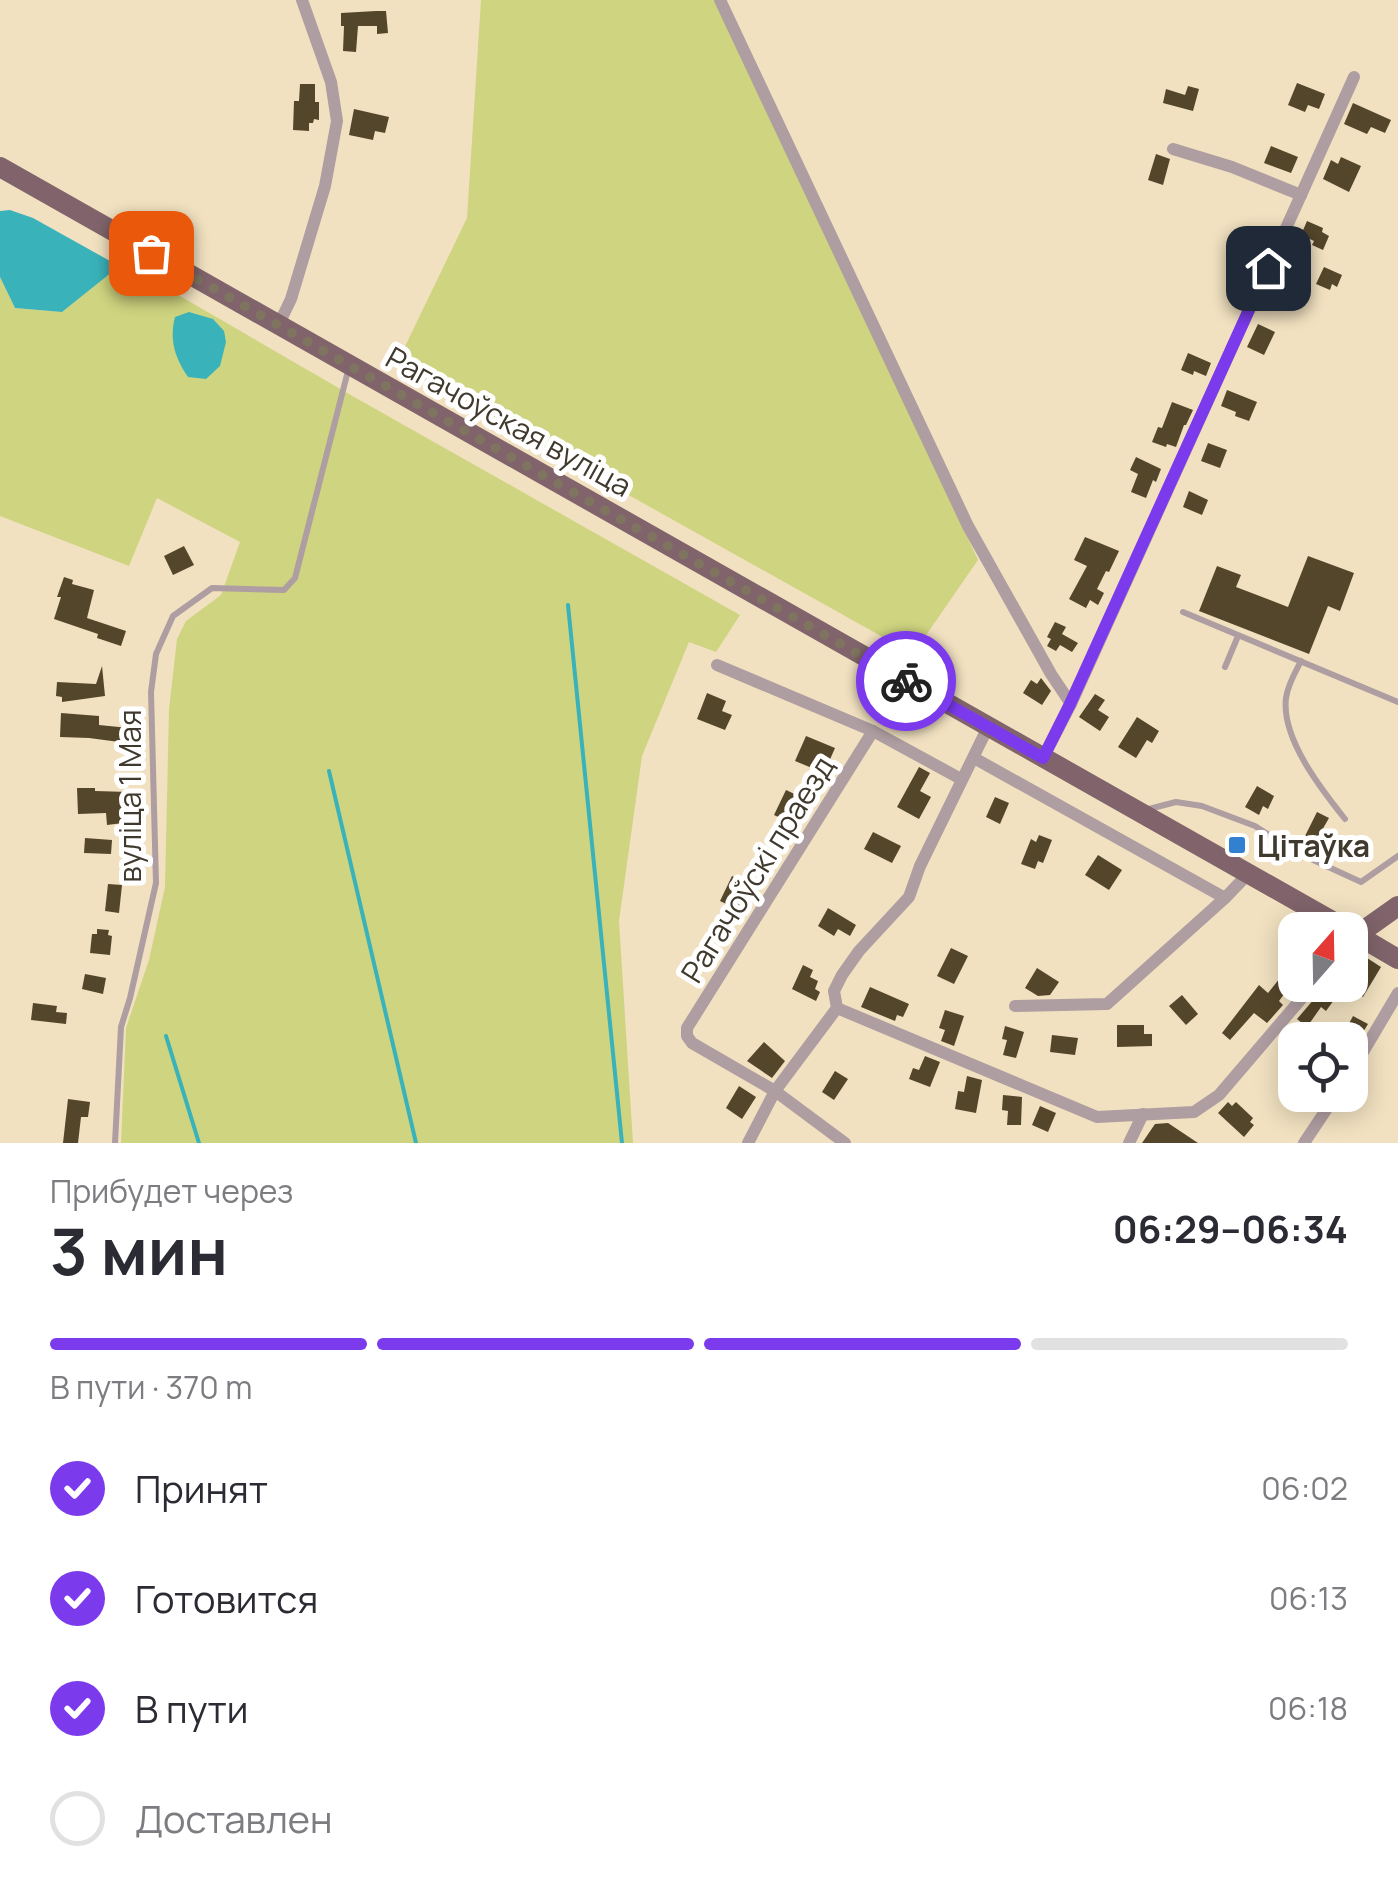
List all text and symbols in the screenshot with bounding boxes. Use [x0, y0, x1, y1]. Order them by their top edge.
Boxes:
pin [109, 211, 194, 296]
icon: bag [124, 226, 179, 281]
pin [1226, 226, 1311, 311]
icon: home [1241, 241, 1296, 296]
street label: Рагачоўская вуліца [379, 336, 639, 506]
courier [856, 631, 956, 731]
icon: bike [879, 654, 934, 709]
street label: вуліца 1 Мая [109, 710, 150, 882]
street label: Рагачоўскі праезд [671, 748, 843, 990]
place label: Цітаўка [1257, 825, 1370, 866]
marker: Цітаўка [1226, 834, 1248, 856]
north arrow [1278, 912, 1368, 1002]
map controls [1278, 912, 1368, 1112]
button: locate [1278, 1022, 1368, 1112]
text: Прибудет через [50, 1169, 293, 1213]
text: 06:29–06:34 [1113, 1202, 1348, 1254]
text: 3 мин [50, 1206, 228, 1295]
text: В пути · 370 m [50, 1365, 252, 1409]
icon: check [50, 1461, 105, 1516]
text: Принят [135, 1462, 268, 1514]
text: 06:02 [1261, 1466, 1348, 1510]
icon: check [50, 1571, 105, 1626]
text: Готовится [135, 1572, 318, 1624]
text: 06:13 [1269, 1576, 1348, 1620]
icon: check [50, 1681, 105, 1736]
text: В пути [135, 1682, 248, 1734]
text: 06:18 [1268, 1686, 1348, 1730]
text: Доставлен [135, 1792, 333, 1844]

